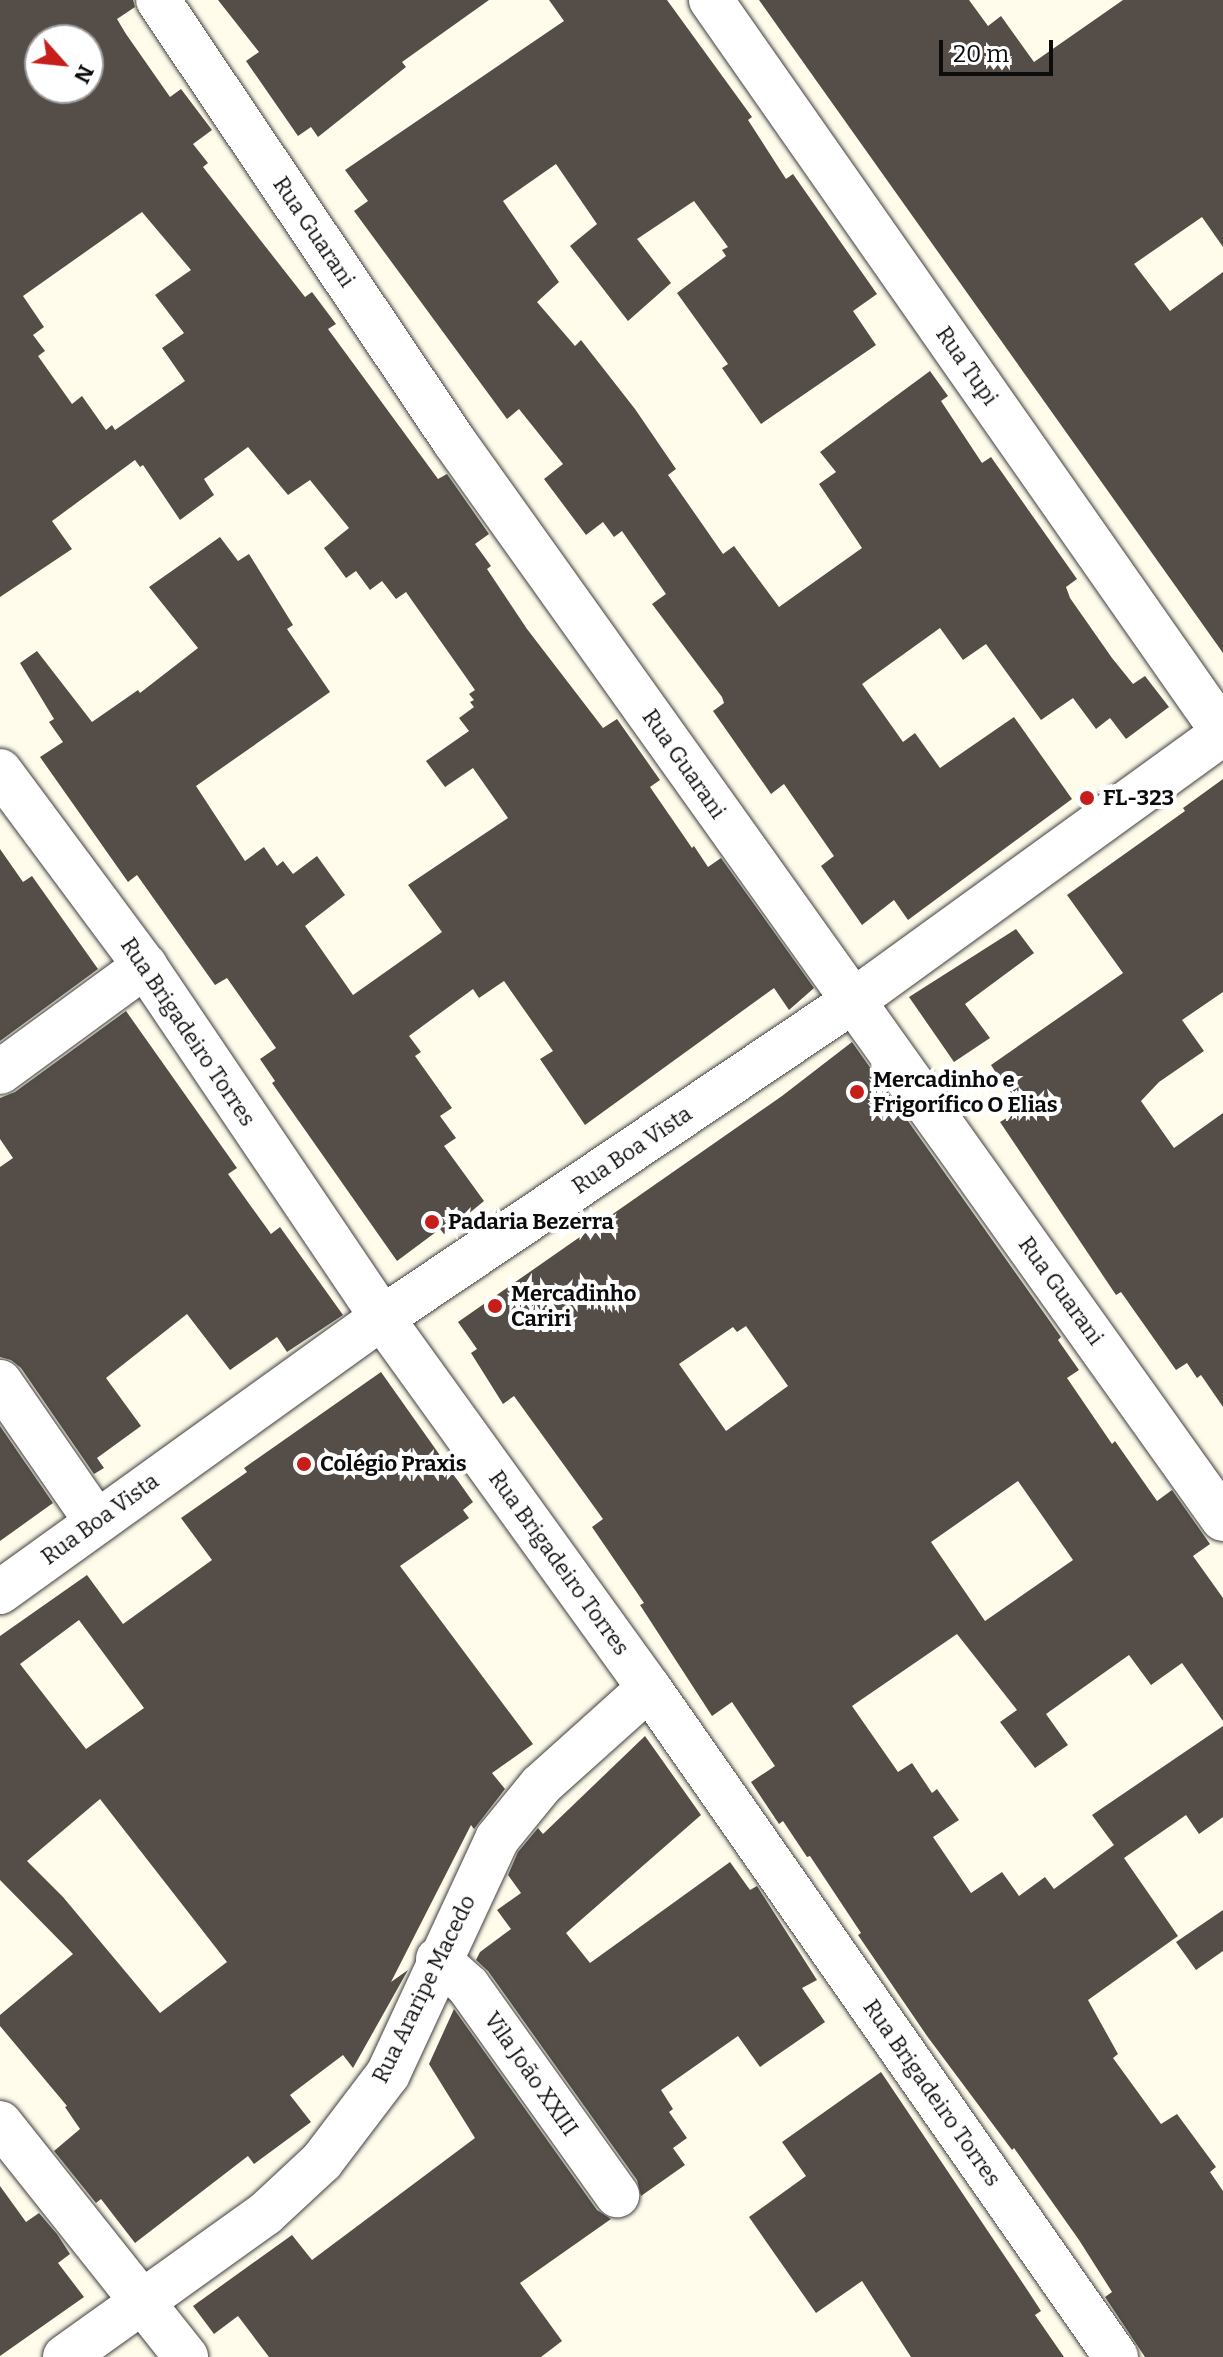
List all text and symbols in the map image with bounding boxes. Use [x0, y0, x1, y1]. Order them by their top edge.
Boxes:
north arrow [24, 24, 104, 104]
scale bar [943, 24, 1057, 74]
text: 20 m [953, 40, 1009, 68]
text: N [68, 61, 100, 88]
street label: Rua Guarani [267, 172, 361, 292]
street label: Rua Tupi [930, 322, 1004, 410]
street label: Rua Guarani [637, 704, 731, 824]
place label: FL-323 [1103, 785, 1174, 811]
marker: FL-323 [1078, 789, 1096, 807]
street label: Rua Brigadeiro Torres [115, 933, 261, 1131]
place label: Mercadinho e Frigorífico O Elias [873, 1066, 1058, 1118]
marker: Mercadinho e Frigorífico O Elias [848, 1083, 866, 1101]
street label: Rua Boa Vista [567, 1100, 697, 1200]
place label: Padaria Bezerra [448, 1209, 614, 1235]
marker: Padaria Bezerra [423, 1213, 441, 1231]
street label: Rua Guarani [1013, 1232, 1109, 1350]
place label: Mercadinho Cariri [511, 1280, 636, 1332]
marker: Mercadinho Cariri [486, 1297, 504, 1315]
place label: Colégio Praxis [320, 1451, 467, 1477]
marker: Colégio Praxis [295, 1455, 313, 1473]
street label: Rua Brigadeiro Torres [483, 1466, 635, 1660]
street label: Rua Boa Vista [36, 1468, 164, 1570]
street label: Rua Araripe Macedo [367, 1891, 481, 2087]
street label: Rua Brigadeiro Torres [858, 1995, 1006, 2191]
street label: Vila João XXIII [479, 2007, 583, 2141]

